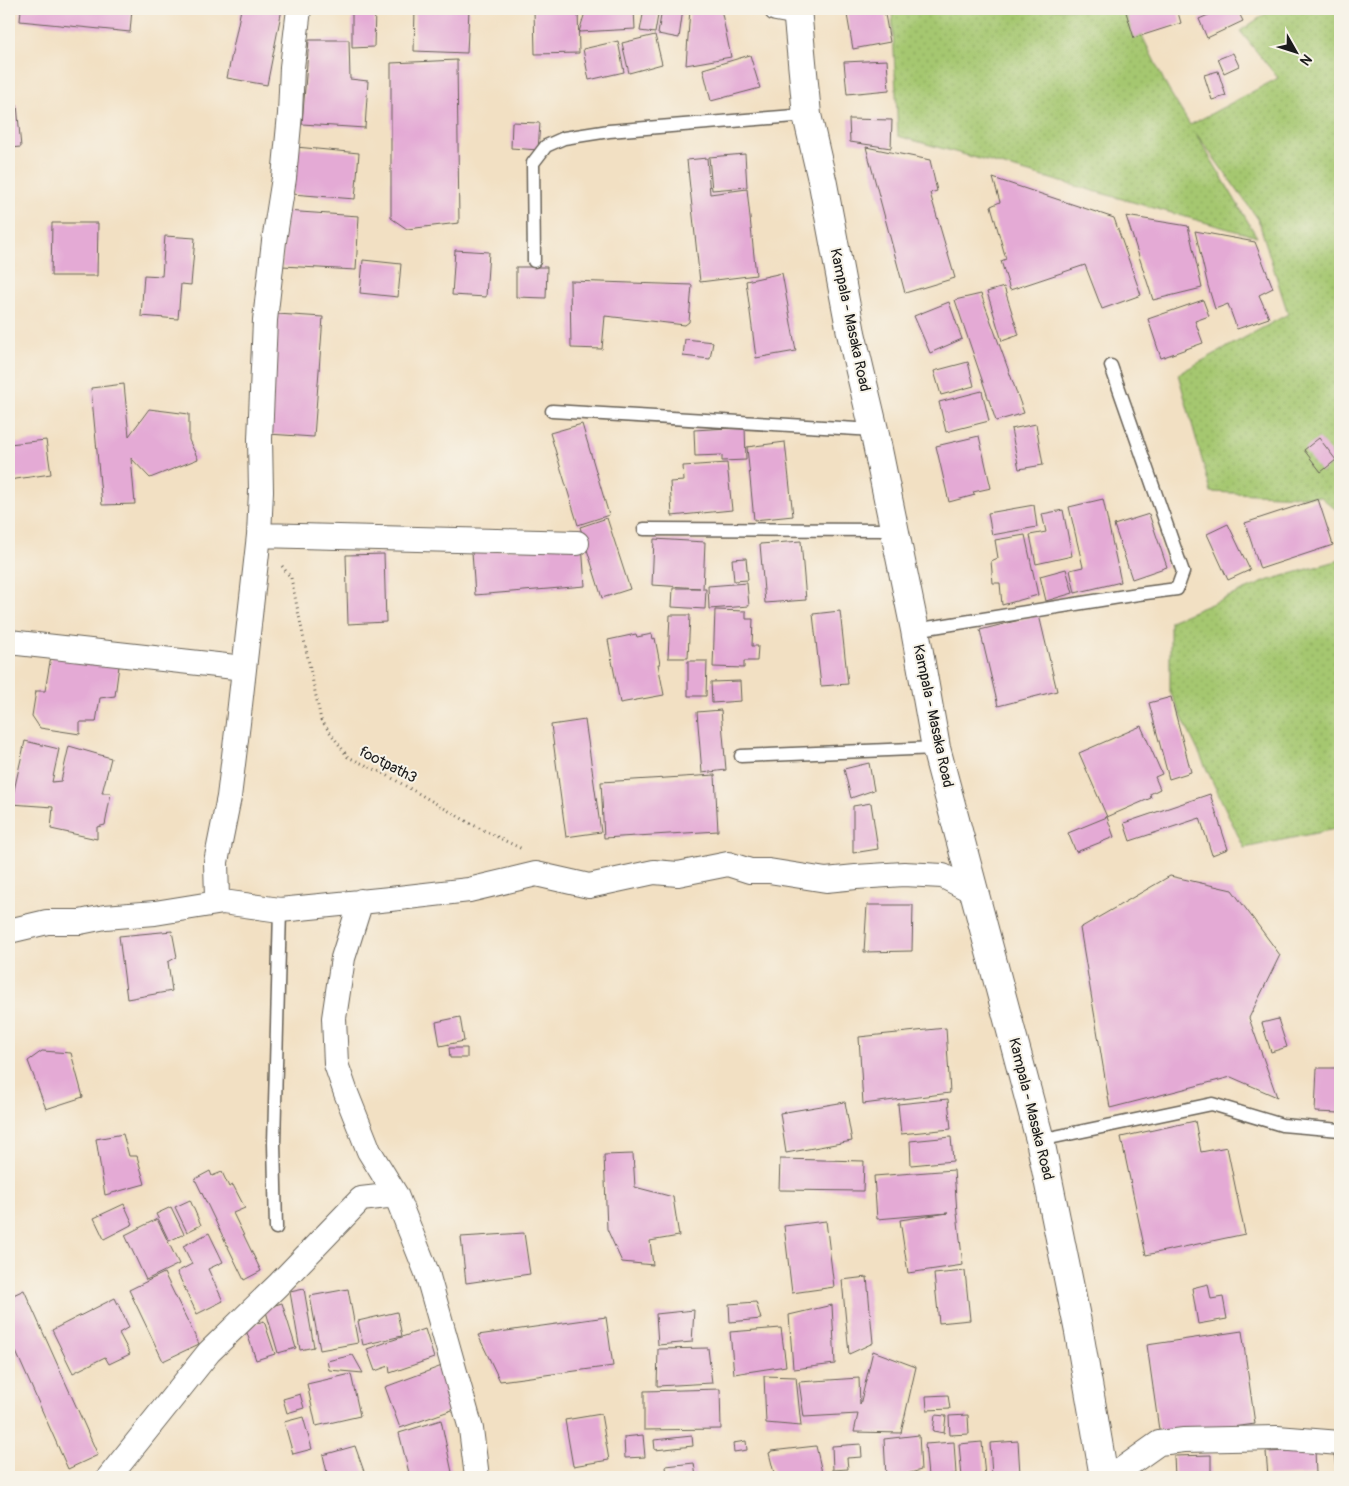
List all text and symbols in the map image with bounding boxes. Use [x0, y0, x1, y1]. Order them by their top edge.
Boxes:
north arrow [1272, 28, 1322, 78]
text: N [1296, 51, 1315, 69]
street label: Kampala - Masaka Road [826, 247, 874, 393]
street label: Kampala - Masaka Road [909, 643, 957, 789]
street label: footpath3 [356, 742, 420, 788]
street label: Kampala - Masaka Road [1004, 1036, 1058, 1182]

